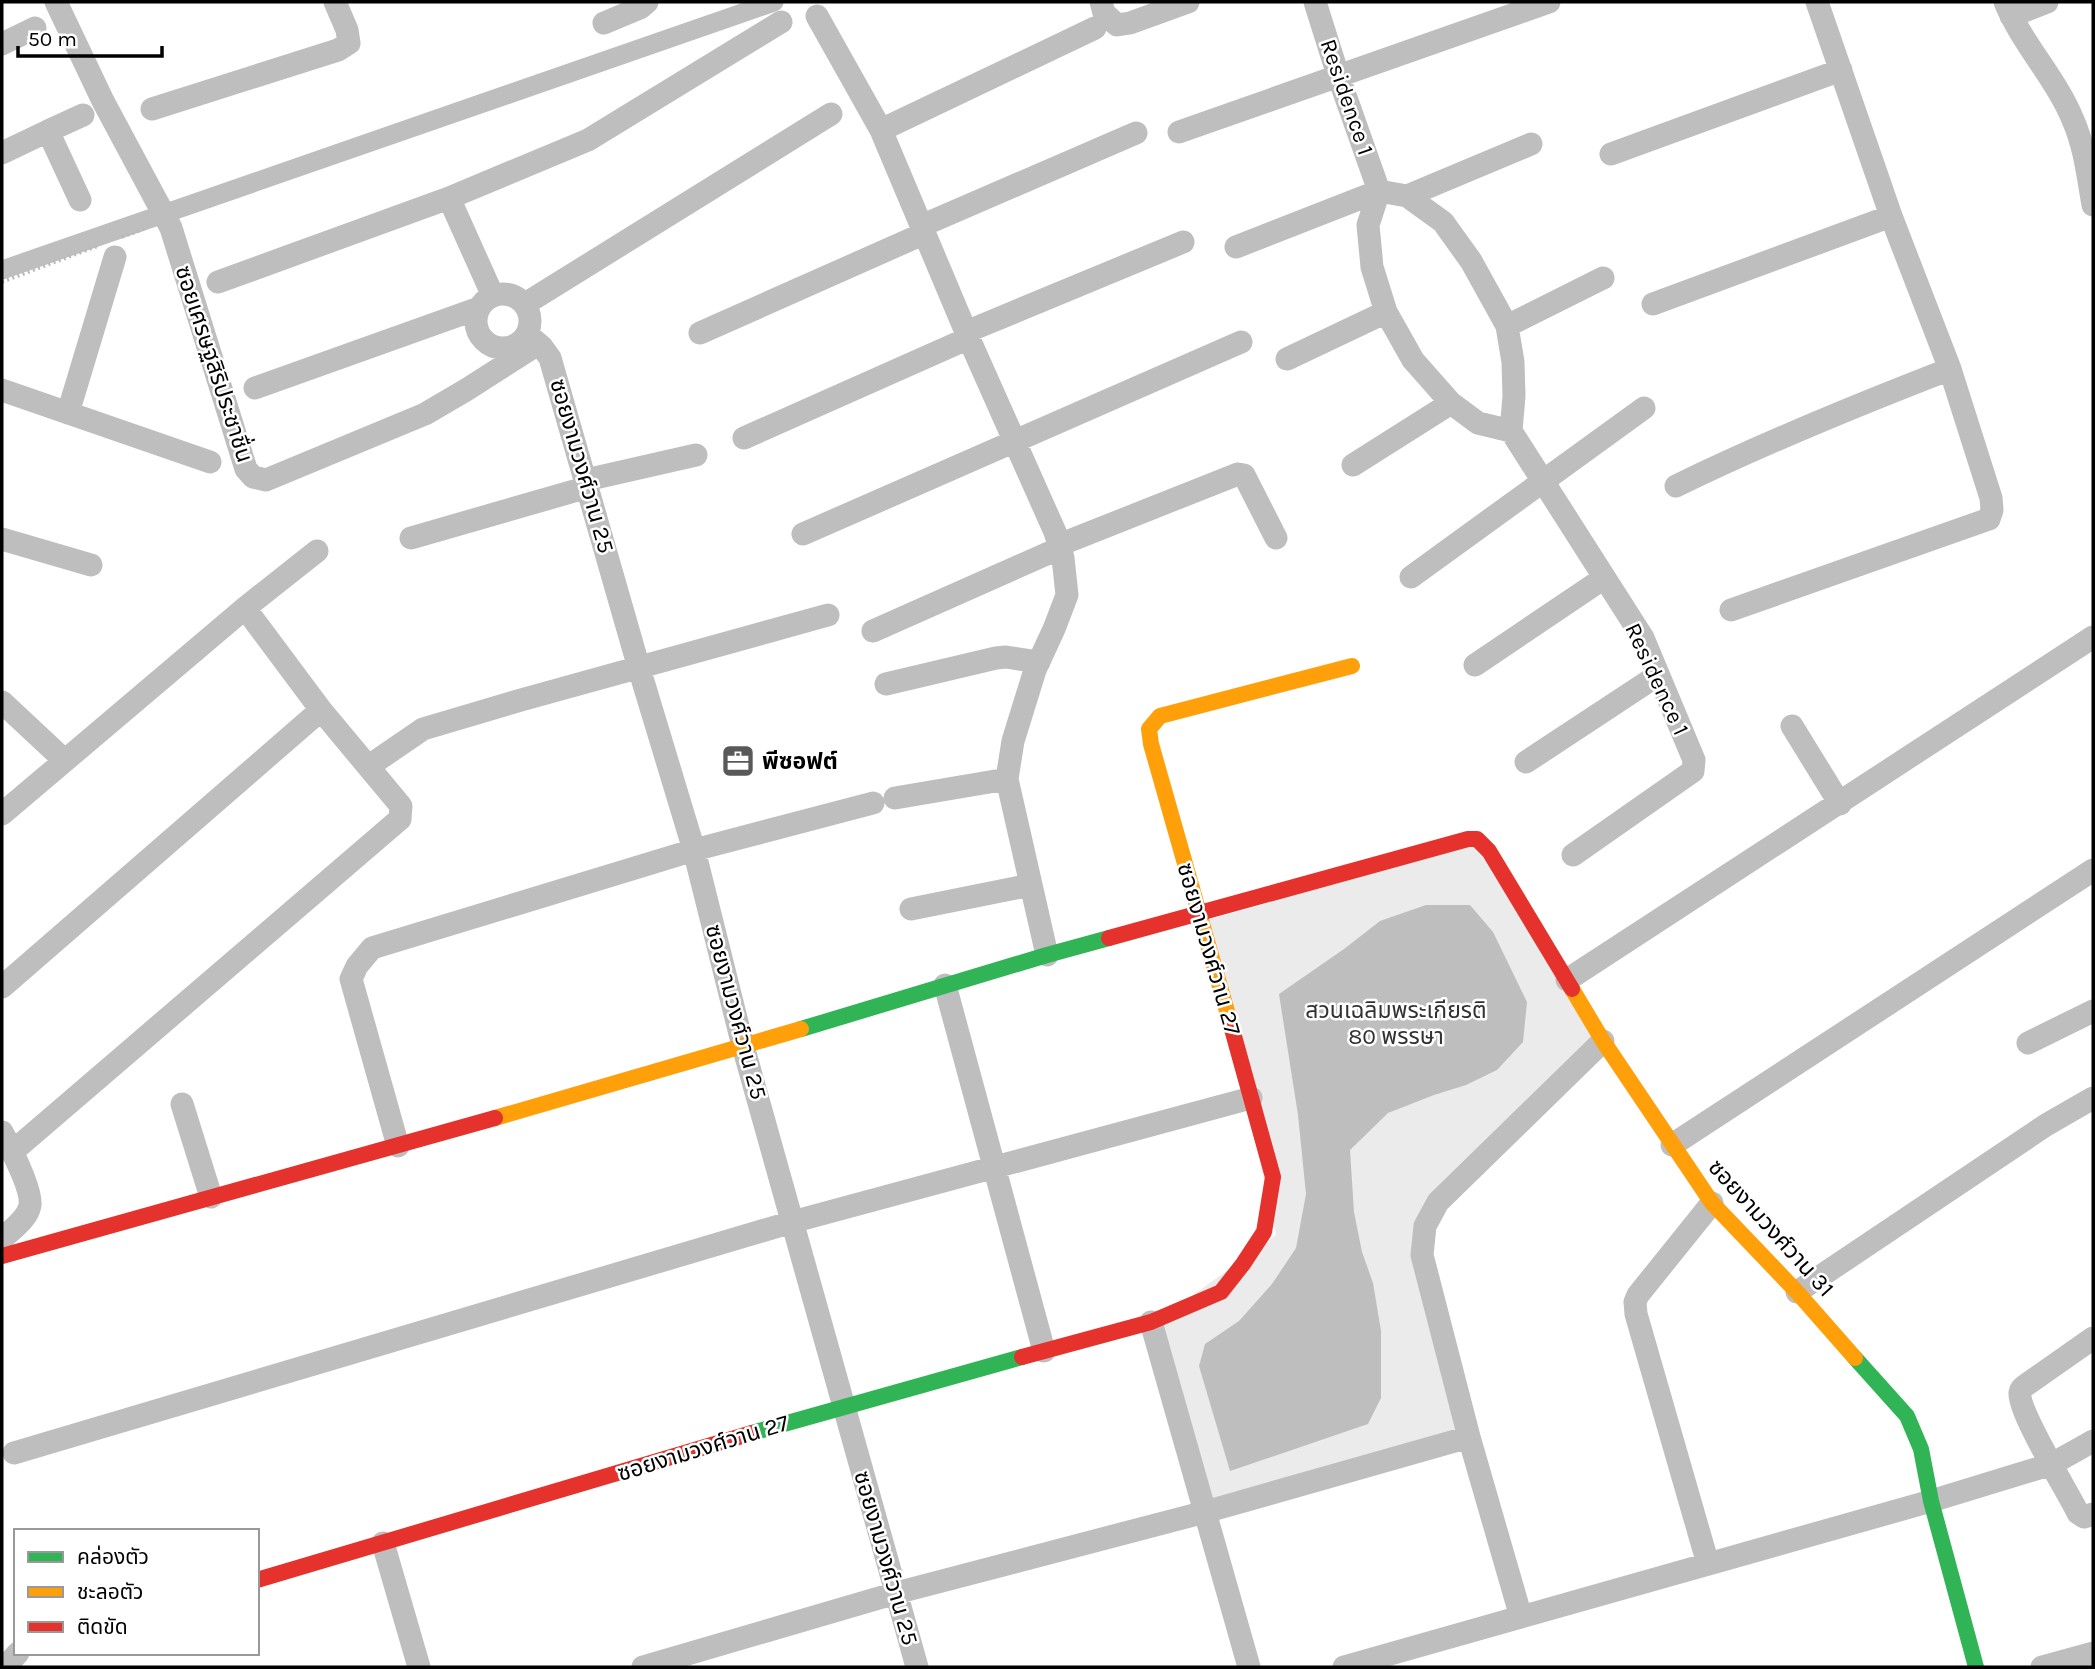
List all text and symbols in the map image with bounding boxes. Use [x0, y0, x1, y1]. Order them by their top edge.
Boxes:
scale bar [18, 14, 161, 58]
text: 50 m [28, 27, 77, 51]
street label: Residence 1 [1315, 35, 1379, 159]
street label: ซอยเศรษฐสิริประชาชื่น [169, 261, 261, 466]
street label: ซอยงามวงศ์วาน 25 [544, 376, 620, 556]
street label: Residence 1 [1619, 619, 1695, 739]
office icon: พีซอฟต์ [719, 742, 757, 780]
place label: พีซอฟต์ [762, 748, 838, 775]
street label: ซอยงามวงศ์วาน 27 [1172, 860, 1247, 1038]
street label: ซอยงามวงศ์วาน 25 [700, 922, 772, 1102]
park label: สวนเฉลิมพระเกียรติ 80 พรรษา [1305, 997, 1487, 1050]
street label: ซอยงามวงศ์วาน 31 [1702, 1154, 1840, 1302]
street label: ซอยงามวงศ์วาน 27 [614, 1409, 792, 1487]
street label: ซอยงามวงศ์วาน 25 [848, 1468, 924, 1648]
legend [14, 1529, 259, 1655]
text: คล่องตัว [77, 1545, 149, 1569]
text: ชะลอตัว [77, 1580, 143, 1604]
text: ติดขัด [77, 1615, 128, 1639]

